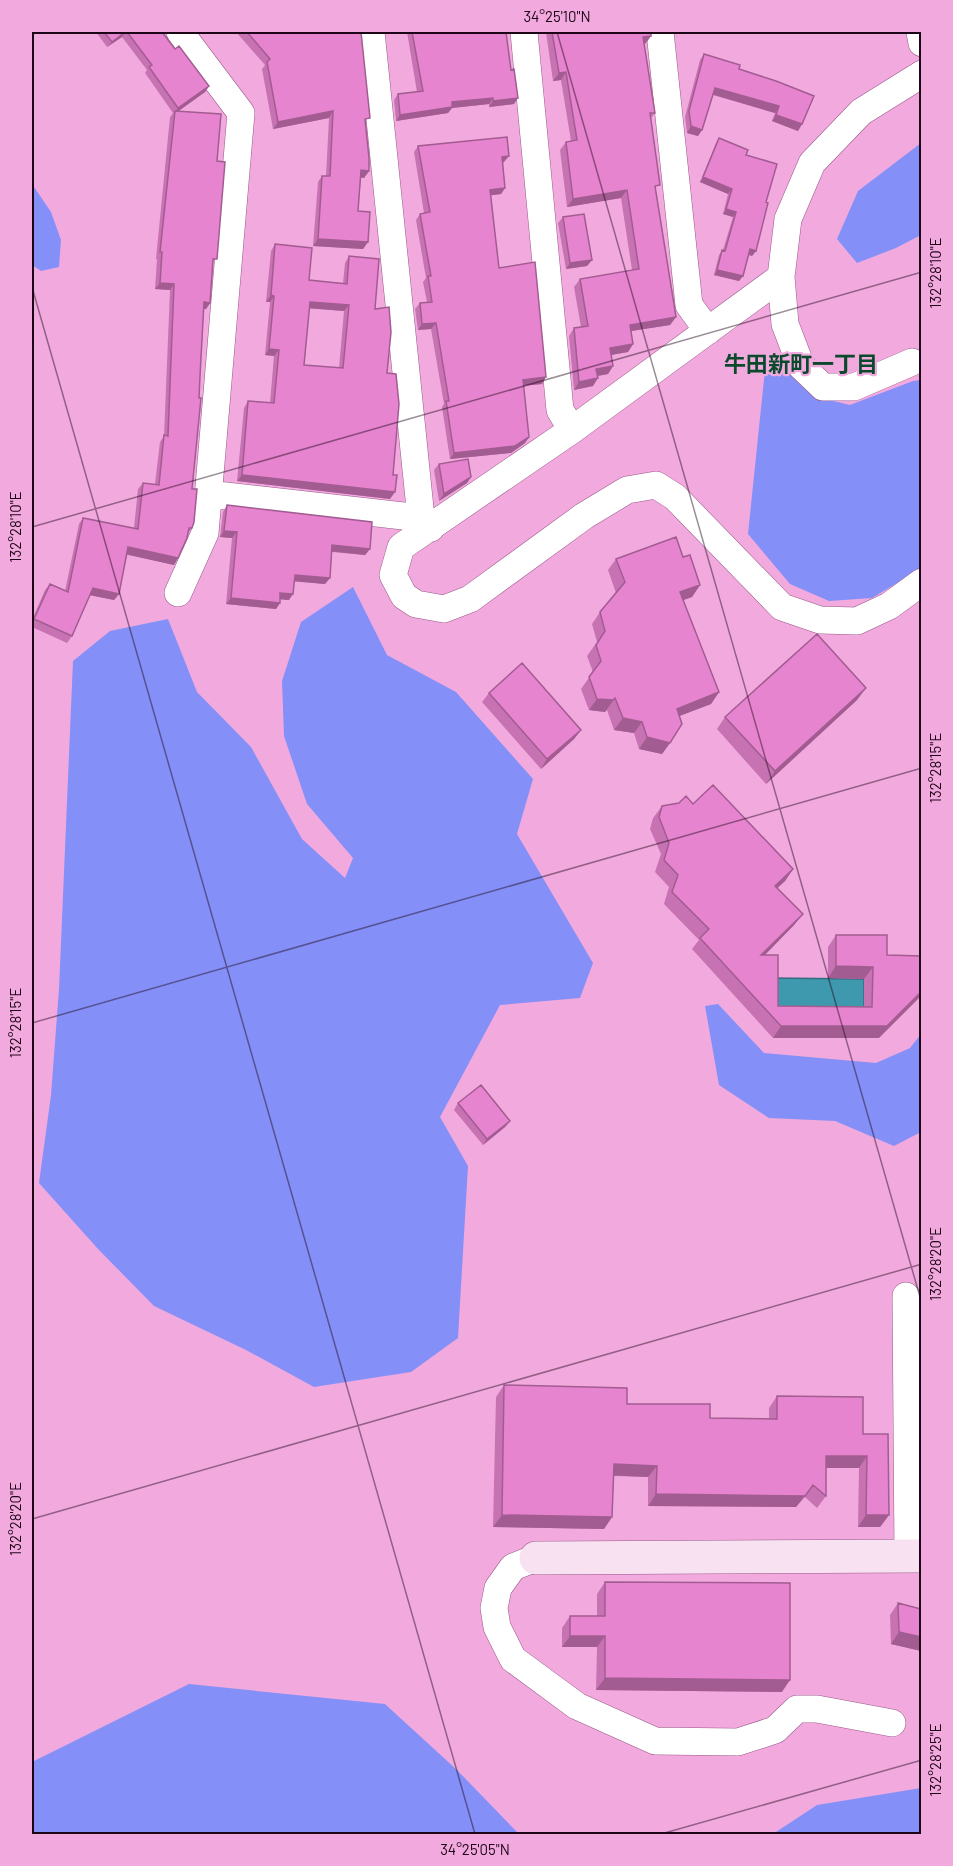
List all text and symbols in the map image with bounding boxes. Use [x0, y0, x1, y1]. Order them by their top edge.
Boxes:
text: 34°25'10"N [523, 7, 591, 25]
text: 132°28'10"E [926, 237, 944, 309]
district label: 牛田新町一丁目 [724, 350, 878, 376]
text: 132°28'10"E [6, 491, 24, 563]
text: 132°28'15"E [926, 733, 944, 803]
text: 132°28'15"E [6, 988, 24, 1058]
text: 132°28'20"E [926, 1227, 944, 1301]
text: 132°28'20"E [6, 1482, 24, 1556]
text: 132°28'25"E [926, 1723, 944, 1797]
text: 34°25'05"N [440, 1840, 510, 1858]

